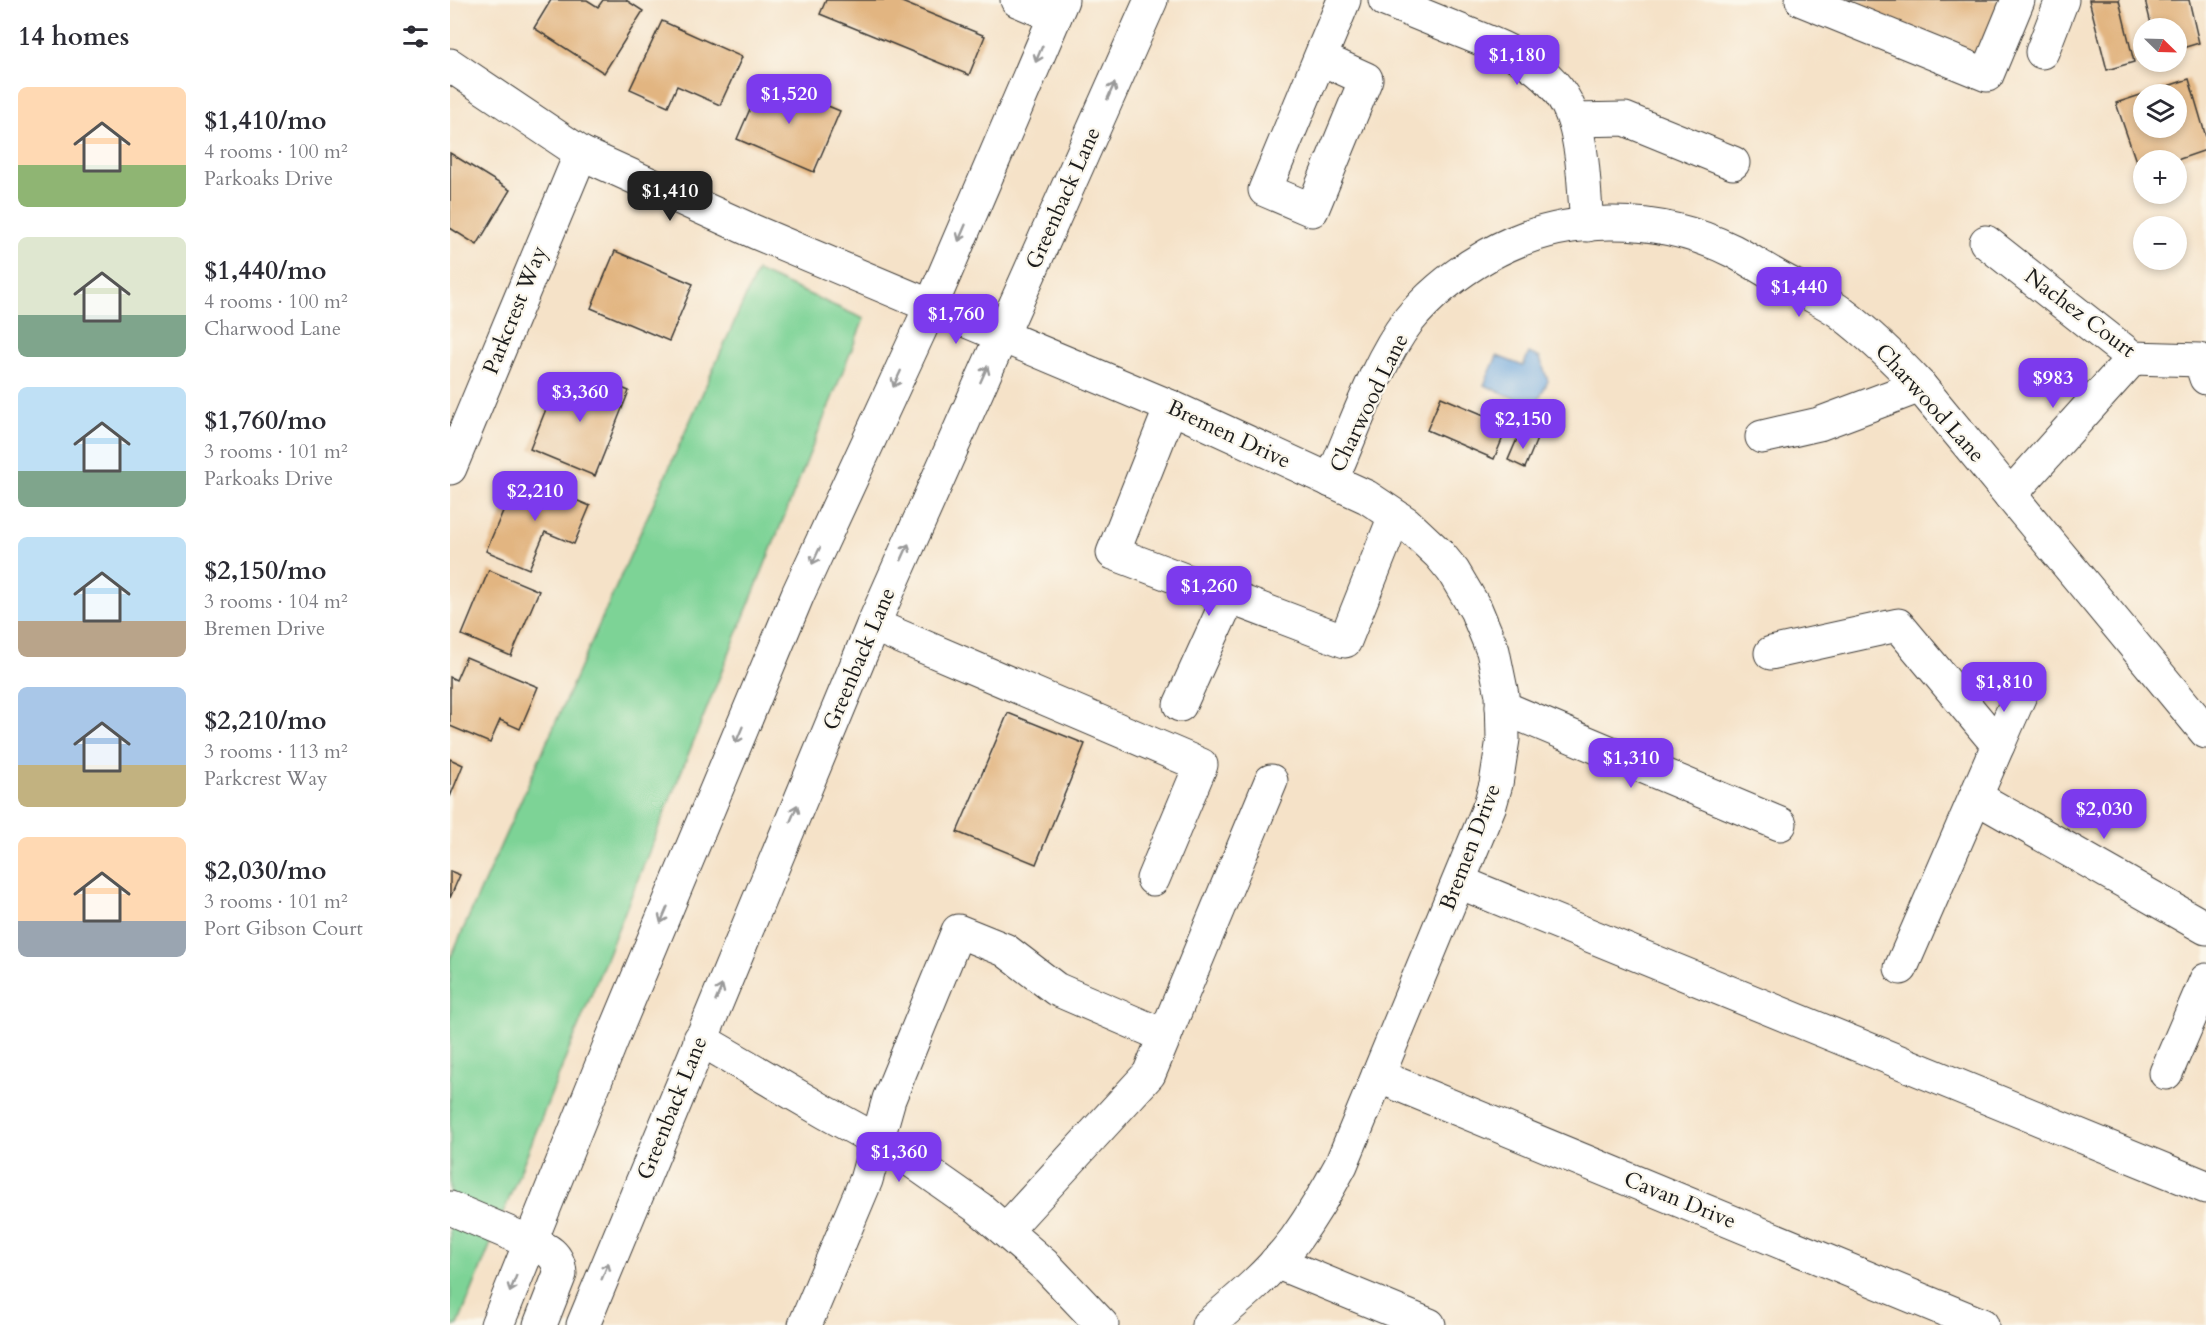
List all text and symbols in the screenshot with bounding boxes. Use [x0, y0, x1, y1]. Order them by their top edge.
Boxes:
north arrow [2133, 18, 2187, 72]
map controls [2133, 18, 2187, 270]
text: 14 homes [18, 19, 129, 54]
icon: filters [399, 20, 432, 53]
pin: $1,180 [1468, 35, 1566, 86]
text: $1,180 [1488, 41, 1546, 68]
one-way arrow [1033, 44, 1044, 62]
pin: $1,520 [740, 74, 838, 125]
text: $1,520 [760, 80, 818, 107]
one-way arrow [1106, 82, 1117, 100]
button: layers [2133, 84, 2187, 138]
text: $1,410/mo [204, 103, 327, 138]
icon: home [66, 111, 138, 183]
street label: Greenback Lane [1018, 122, 1108, 274]
text: 4 rooms · 100 m² [204, 138, 348, 165]
button: + [2133, 150, 2187, 204]
text: Parkoaks Drive [204, 165, 333, 192]
pin: $1,410 [621, 171, 719, 222]
text: $1,410 [641, 177, 699, 204]
button: − [2133, 216, 2187, 270]
one-way arrow [956, 223, 967, 242]
street label: Parkcrest Way [476, 241, 555, 379]
text: $1,440/mo [204, 253, 327, 288]
icon: home [66, 261, 138, 333]
street label: Nachez Court [2018, 261, 2142, 365]
pin: $1,440 [1750, 267, 1848, 318]
text: $1,440 [1770, 273, 1828, 300]
text: 4 rooms · 100 m² [204, 288, 348, 315]
pin: $1,760 [907, 294, 1005, 345]
text: $1,760 [927, 300, 985, 327]
text: Charwood Lane [204, 315, 341, 342]
street label: Charwood Lane [1322, 329, 1416, 477]
street label: Charwood Lane [1868, 337, 1992, 469]
pin: $983 [2017, 358, 2089, 409]
text: $983 [2033, 364, 2073, 391]
one-way arrow [979, 366, 991, 384]
one-way arrow [891, 369, 903, 387]
pin: $3,360 [531, 372, 629, 423]
text: $3,360 [551, 378, 609, 405]
street label: Bremen Drive [1162, 392, 1296, 476]
pin: $2,150 [1474, 399, 1572, 450]
text: $1,760/mo [204, 403, 327, 438]
text: $2,150 [1494, 405, 1552, 432]
icon: home [66, 411, 138, 483]
text: 3 rooms · 101 m² [204, 438, 348, 465]
text: Parkoaks Drive [204, 465, 333, 492]
pin: $2,210 [486, 471, 584, 522]
text: $2,210 [506, 477, 564, 504]
one-way arrow [900, 544, 911, 562]
one-way arrow [810, 546, 821, 565]
text: $2,150/mo [204, 553, 327, 588]
icon: home [66, 561, 138, 633]
pin: $1,260 [1160, 566, 1258, 617]
text: $1,260 [1180, 572, 1238, 599]
street label: Greenback Lane [815, 583, 903, 735]
text: 3 rooms · 104 m² [204, 588, 348, 615]
text: Bremen Drive [204, 615, 325, 642]
pin: $1,810 [1955, 662, 2053, 713]
text: $1,810 [1975, 668, 2033, 695]
text: $2,210/mo [204, 703, 327, 738]
icon: home [66, 711, 138, 783]
one-way arrow [733, 726, 745, 744]
text: 3 rooms · 113 m² [204, 738, 348, 765]
pin: $1,310 [1582, 738, 1680, 789]
text: $1,310 [1602, 744, 1660, 771]
text: Parkcrest Way [204, 765, 328, 792]
street label: Bremen Drive [1432, 779, 1508, 915]
pin: $2,030 [2055, 789, 2153, 840]
text: $2,030 [2075, 795, 2133, 822]
one-way arrow [789, 805, 800, 823]
text: $2,030/mo [204, 853, 327, 888]
icon: home [66, 861, 138, 933]
text: 3 rooms · 101 m² [204, 888, 348, 915]
one-way arrow [658, 906, 669, 924]
text: Port Gibson Court [204, 915, 363, 942]
one-way arrow [714, 985, 725, 1003]
street label: Greenback Lane [630, 1032, 714, 1184]
pin: $1,360 [850, 1132, 948, 1183]
text: $1,360 [870, 1138, 928, 1165]
street label: Cavan Drive [1619, 1164, 1741, 1236]
one-way arrow [600, 1262, 611, 1281]
one-way arrow [507, 1274, 518, 1292]

